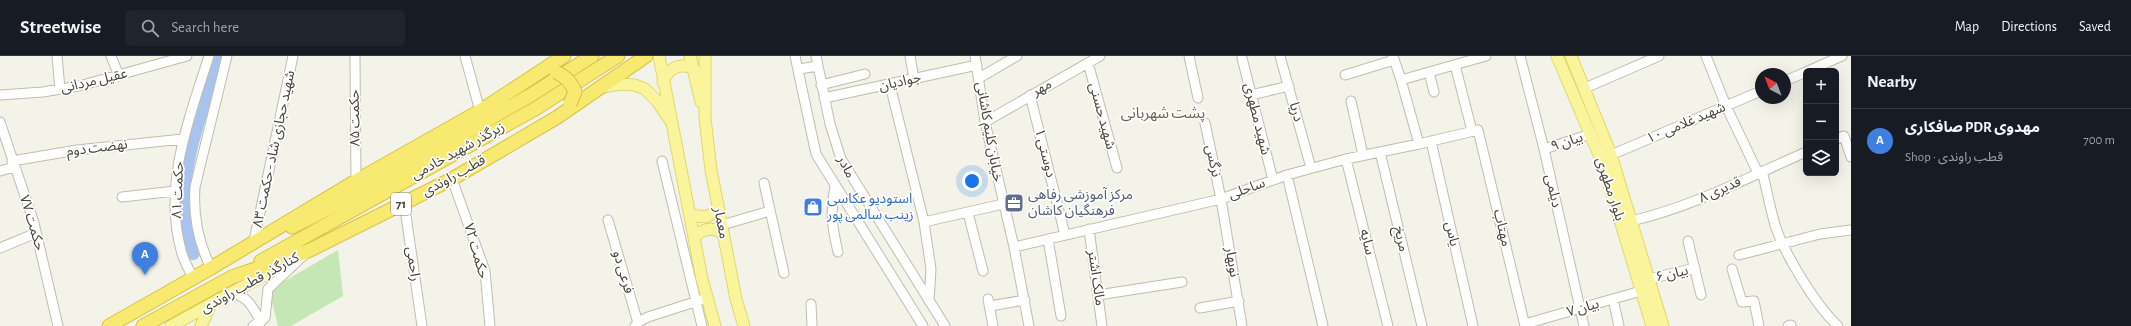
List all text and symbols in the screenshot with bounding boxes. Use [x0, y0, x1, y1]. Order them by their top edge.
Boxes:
search box [125, 10, 405, 46]
icon: search [139, 17, 161, 39]
text: Streetwise [20, 18, 101, 37]
text: Search here [171, 20, 239, 35]
text: Map [1955, 20, 1979, 34]
text: Directions [2001, 20, 2057, 34]
text: Saved [2079, 20, 2111, 34]
street label: عقیل مردانی [59, 66, 129, 96]
north arrow [1755, 68, 1791, 104]
map controls [1803, 68, 1839, 176]
button: + [1803, 68, 1839, 104]
street label: شهید حجازی شاد - حکمت ۸۳ [251, 69, 298, 229]
street label: جوادیان [878, 70, 923, 95]
text: Nearby [1867, 73, 1917, 90]
street label: مهر [1029, 77, 1055, 100]
street label: خیابان کلیم کاشانی [970, 81, 1005, 184]
street label: شهید حسنی [1085, 81, 1118, 151]
street label: شهید مطهری [1240, 82, 1273, 157]
street label: حکمت ۸۵ [348, 89, 362, 147]
street label: شهید غلامی ۱۰ [1644, 100, 1728, 147]
street label: دریا [1286, 101, 1305, 124]
button: − [1803, 104, 1839, 140]
district label: پشت شهربانی [1121, 106, 1205, 123]
street label: زیرگذر شهید خادمی [409, 119, 507, 183]
text: صافکاری PDR مهدوی [1905, 120, 2040, 135]
street label: دوستی ۱ [1031, 127, 1058, 179]
street label: بیان ۹ [1549, 130, 1585, 155]
text: A [1876, 134, 1884, 147]
text: 700 m [2083, 134, 2115, 147]
street label: نهضت دوم [66, 137, 129, 162]
button: layers [1803, 140, 1839, 176]
street label: نرگس [1202, 144, 1224, 179]
text: Shop · قطب راوندی [1905, 151, 2003, 164]
street label: قطب راوندی [420, 153, 489, 200]
street label: مادر [833, 153, 858, 181]
street label: بلوار مطهری [1592, 155, 1627, 223]
street label: حکمت ۸۱ [170, 161, 186, 219]
your location [962, 171, 982, 191]
street label: دیلمی [1541, 173, 1564, 209]
street label: قدیری ۸ [1697, 175, 1744, 206]
street label: ساحلی [1227, 176, 1268, 203]
place label: مرکز آموزشی رفاهی فرهنگیان کاشان [1028, 187, 1133, 219]
place label: استودیو عکاسی زینب سالمی پور [826, 192, 914, 224]
office icon: مرکز آموزشی رفاهی فرهنگیان کاشان [1003, 192, 1025, 214]
road number: 71 [391, 193, 411, 215]
street label: حکمت ۷۷ [17, 194, 47, 252]
shop icon: استودیو عکاسی زینب سالمی پور [802, 196, 824, 218]
street label: معمار [710, 205, 731, 240]
street label: مهتاب [1490, 208, 1513, 248]
street label: یاس [1441, 220, 1462, 248]
street label: حکمت ۷۲ [461, 222, 491, 280]
street label: مریخ [1388, 225, 1411, 254]
street label: سایه [1357, 228, 1377, 256]
pin: A [132, 242, 158, 275]
street label: نوبهار [1221, 245, 1242, 279]
street label: راحمی [403, 246, 422, 282]
street label: مالک اشتر [1084, 248, 1107, 307]
street label: کنارگذر قطب راوندی [198, 249, 302, 317]
street label: فرعی دو [609, 249, 636, 295]
street label: بیان ۶ [1654, 263, 1690, 286]
street label: بیان ۷ [1565, 297, 1601, 320]

